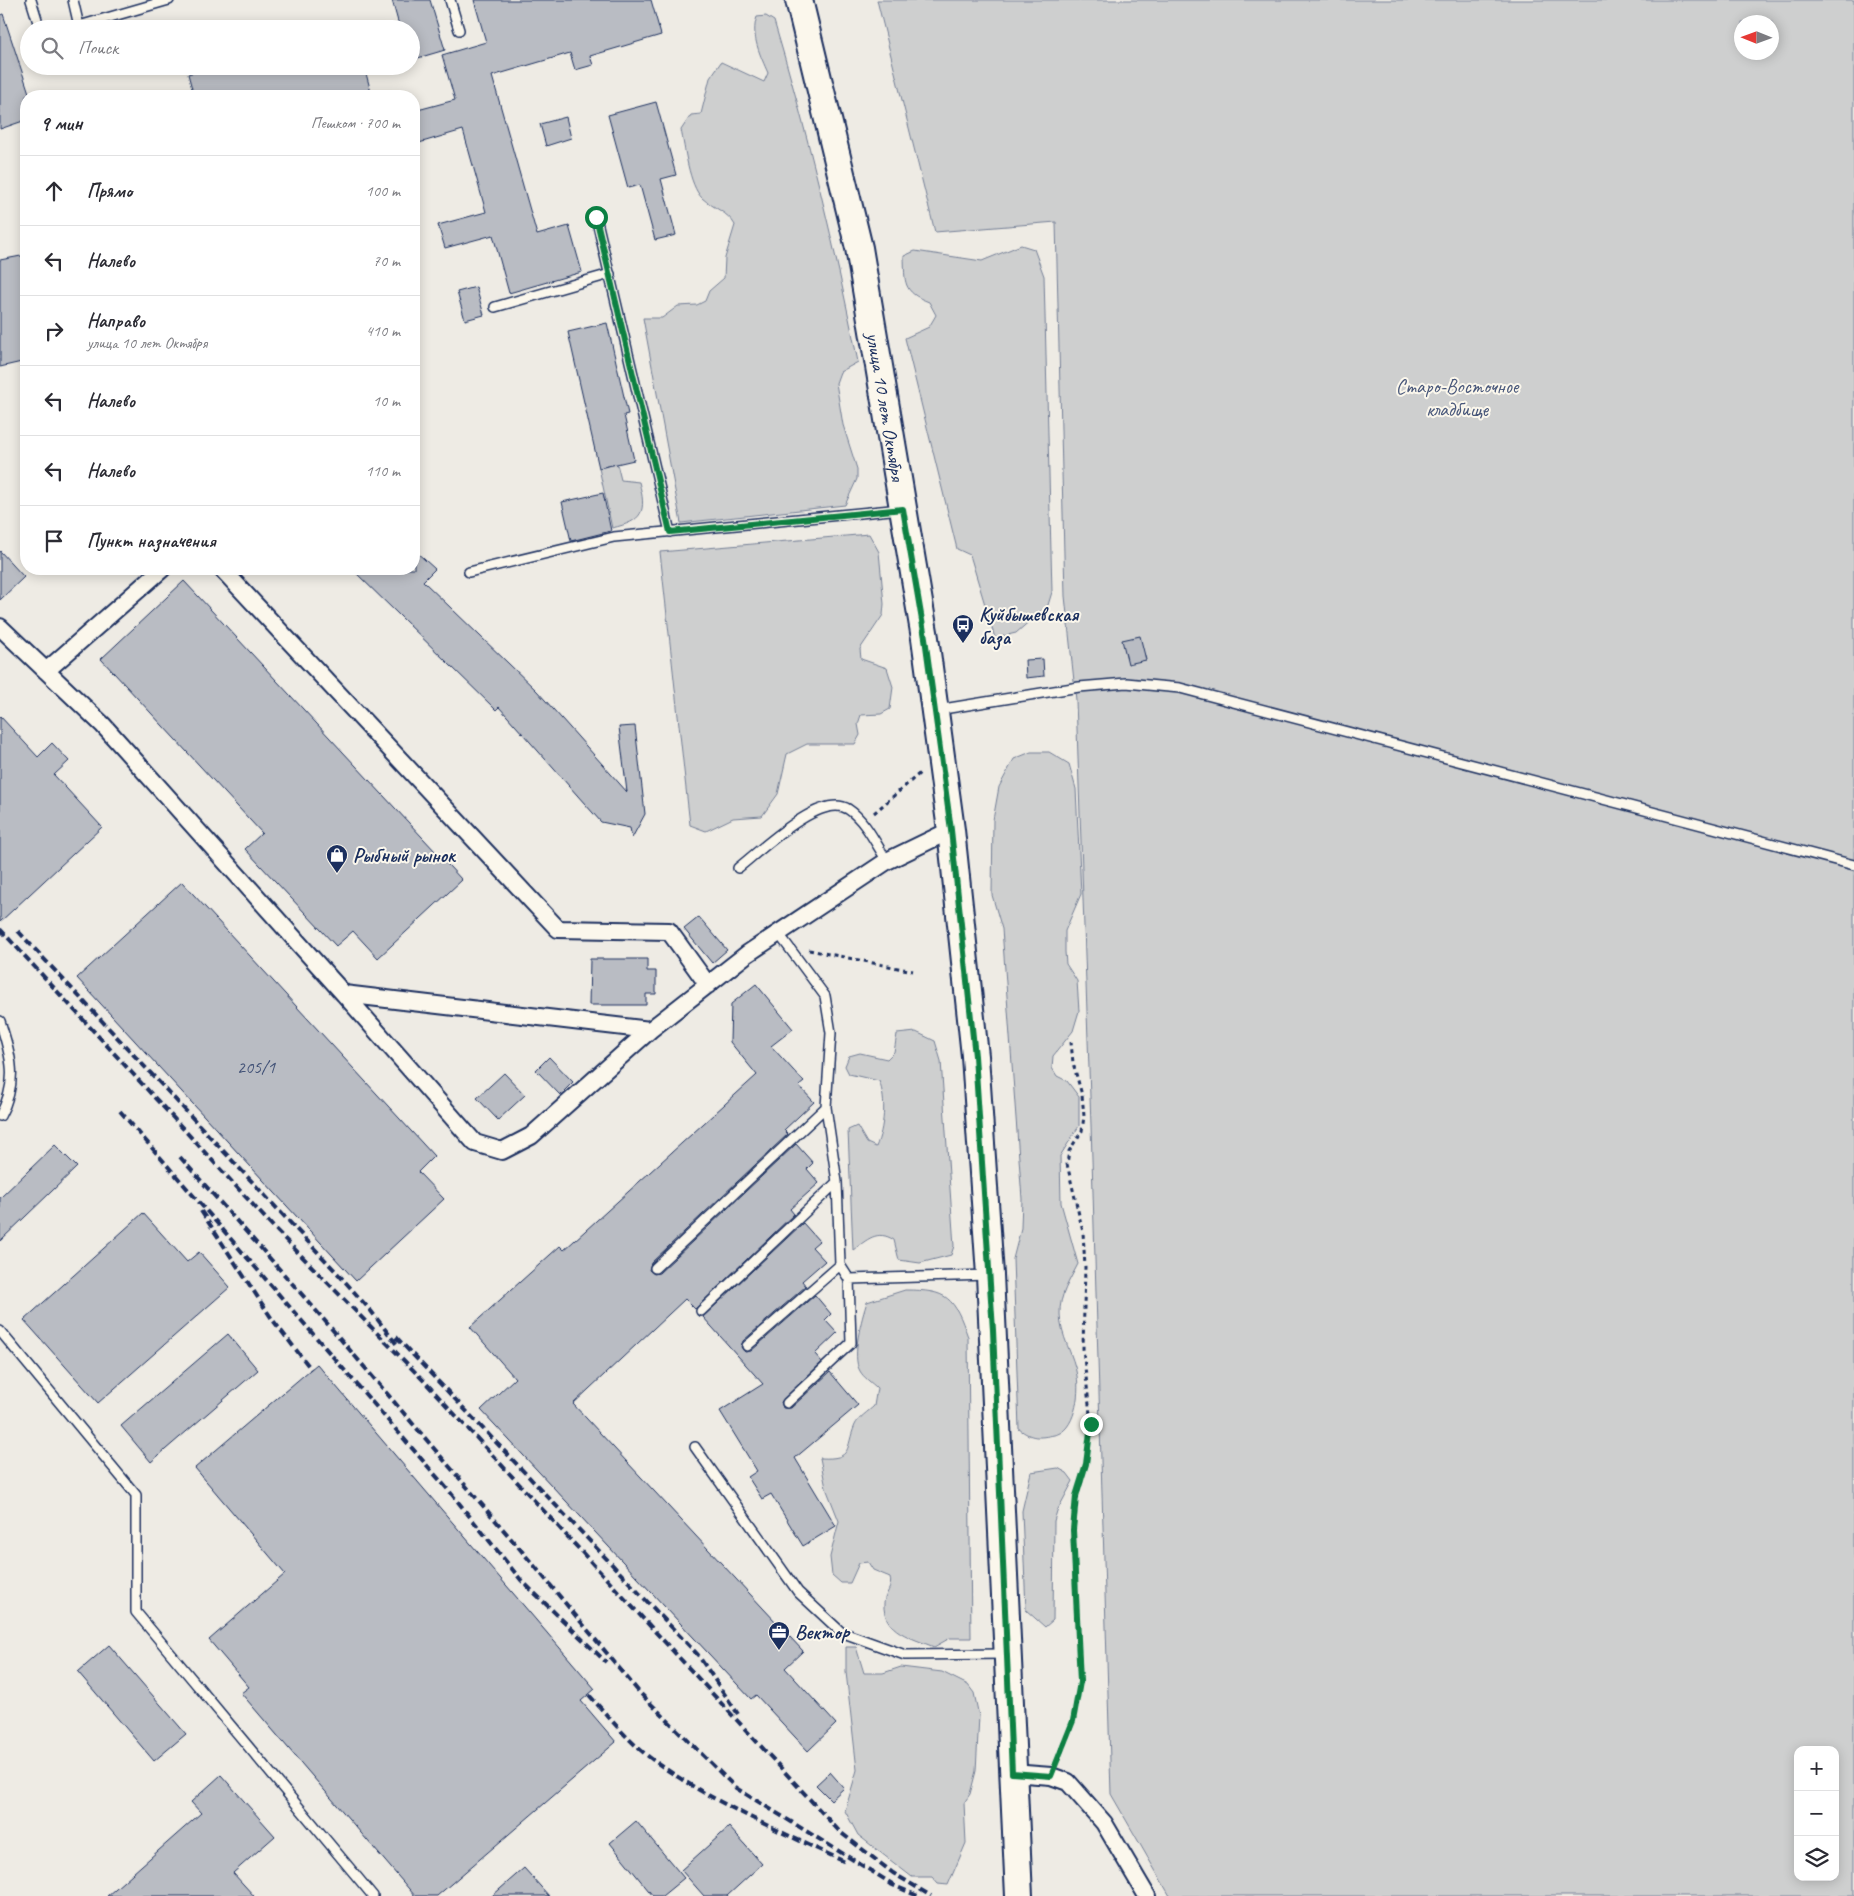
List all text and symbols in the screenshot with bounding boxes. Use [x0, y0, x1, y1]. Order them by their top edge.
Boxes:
north arrow [1734, 15, 1779, 60]
search box [20, 20, 420, 75]
icon: search [38, 34, 66, 62]
text: Поиск [78, 36, 118, 60]
text: 9 мин [40, 110, 82, 136]
text: Пешком · 700 m [311, 113, 400, 133]
icon: ahead [40, 177, 68, 205]
text: Прямо [87, 179, 132, 203]
text: 100 m [366, 181, 400, 201]
route start [585, 206, 608, 229]
icon: left [40, 247, 68, 275]
text: Налево [87, 249, 135, 273]
text: 70 m [373, 251, 400, 271]
text: Направо [87, 309, 145, 333]
icon: right [40, 317, 68, 345]
text: 410 m [366, 321, 400, 341]
street label: улица 10 лет Октября [861, 329, 911, 485]
text: улица 10 лет Октября [87, 333, 207, 353]
park label: Старо-Восточное кладбище [1396, 374, 1520, 422]
icon: left [40, 387, 68, 415]
text: Налево [87, 389, 135, 413]
text: 10 m [373, 391, 400, 411]
icon: left [40, 457, 68, 485]
text: Налево [87, 459, 135, 483]
text: 110 m [366, 461, 400, 481]
icon: arrive [40, 527, 68, 555]
text: Пункт назначения [87, 529, 216, 553]
place label: Куйбышевская база [979, 602, 1079, 651]
bus stop icon: Куйбышевская база [951, 613, 975, 644]
shop icon: Рыбный рынок [325, 843, 349, 874]
place label: Рыбный рынок [353, 843, 457, 868]
house number: 205/1 [237, 1056, 276, 1078]
route end [1080, 1413, 1103, 1436]
office icon: Вектор [767, 1620, 791, 1651]
place label: Вектор [795, 1620, 851, 1645]
map controls [1794, 1746, 1839, 1881]
button: + [1794, 1746, 1839, 1791]
button: − [1794, 1791, 1839, 1836]
button: layers [1794, 1836, 1839, 1881]

